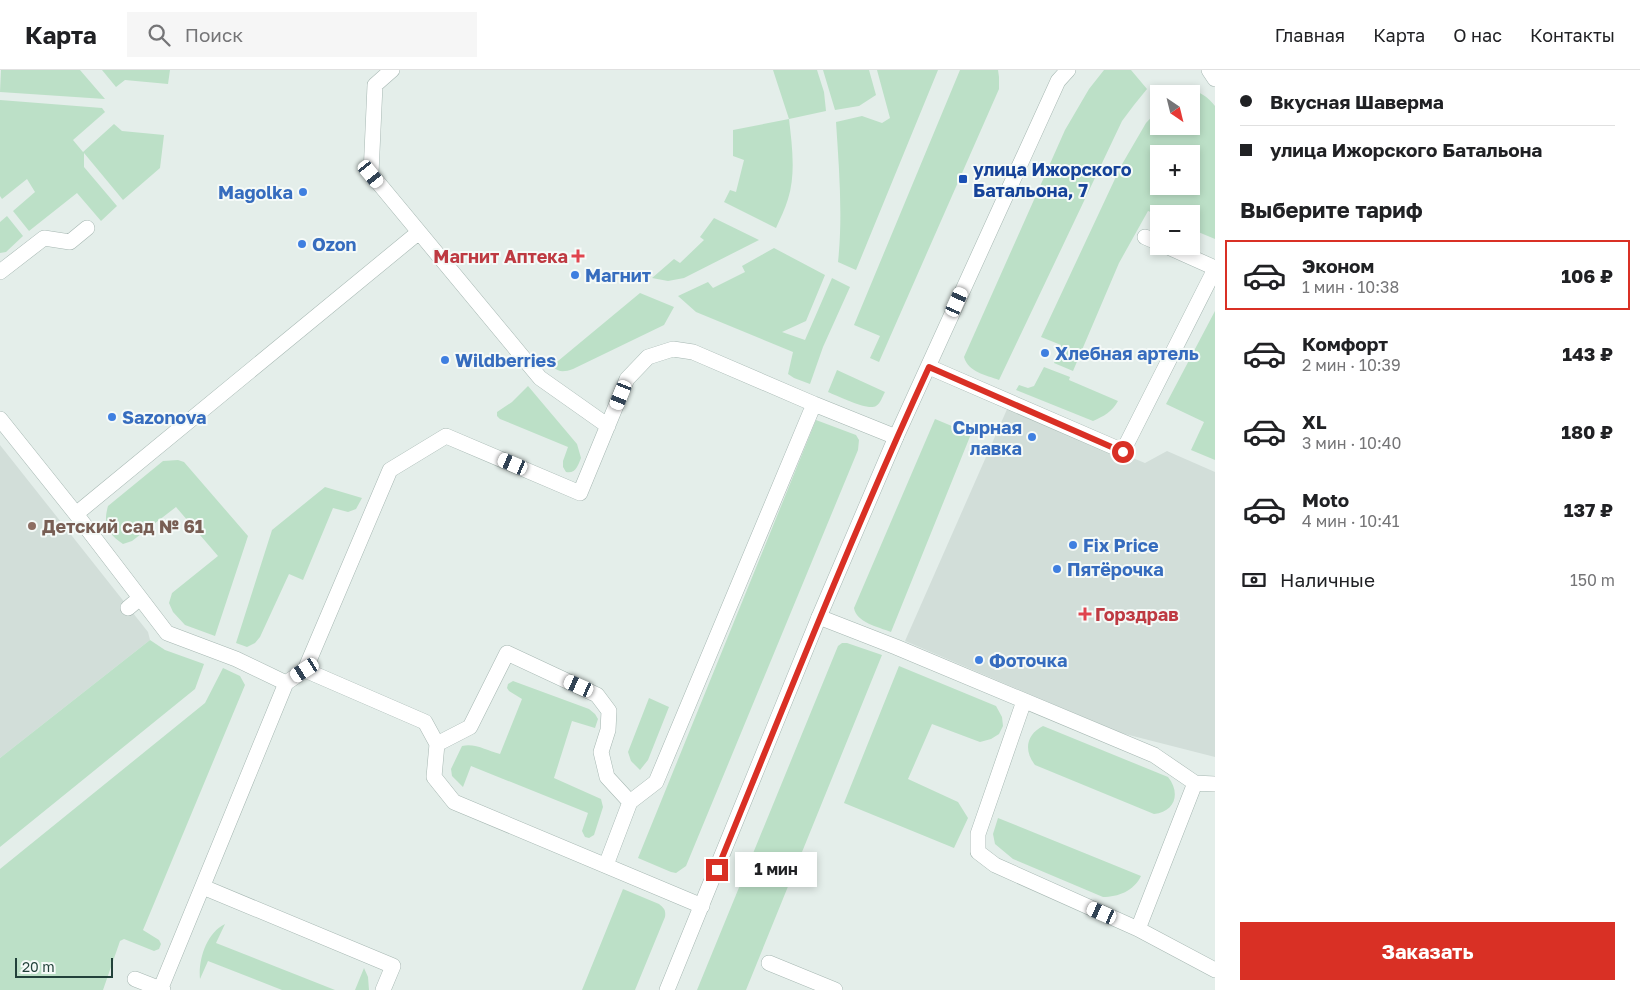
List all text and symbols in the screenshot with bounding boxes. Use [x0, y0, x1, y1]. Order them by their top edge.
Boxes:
search box [127, 12, 477, 57]
text: Карта [25, 20, 97, 49]
icon: search [145, 21, 173, 49]
text: Поиск [185, 23, 243, 46]
text: Главная [1275, 24, 1345, 46]
text: Карта [1373, 24, 1425, 46]
text: О нас [1453, 24, 1502, 46]
text: Контакты [1530, 24, 1615, 46]
north arrow [1150, 85, 1200, 135]
map controls [1150, 85, 1200, 255]
text: Вкусная Шаверма [1270, 90, 1444, 113]
text: улица Ижорского Батальона [1270, 138, 1542, 161]
button: + [1150, 145, 1200, 195]
car [355, 158, 386, 190]
place label: улица Ижорского Батальона, 7 [973, 158, 1132, 201]
marker: улица Ижорского Батальона, 7 [957, 173, 969, 185]
place label: Magolka [218, 181, 293, 203]
marker: Magolka [297, 186, 309, 198]
text: Выберите тариф [1240, 196, 1423, 223]
button: − [1150, 205, 1200, 255]
place label: Ozon [312, 233, 357, 255]
marker: Ozon [296, 238, 308, 250]
place label: Магнит Аптека [433, 245, 568, 267]
marker: Магнит Аптека [572, 250, 584, 262]
icon: car [1242, 253, 1287, 298]
text: Эконом [1302, 254, 1374, 277]
place label: Магнит [585, 264, 651, 286]
text: 106 ₽ [1561, 264, 1613, 287]
marker: Магнит [569, 269, 581, 281]
text: 1 мин · 10:38 [1302, 277, 1399, 297]
car [944, 285, 969, 319]
icon: car [1242, 331, 1287, 376]
text: Комфорт [1302, 332, 1388, 355]
place label: Хлебная артель [1055, 342, 1199, 364]
text: 143 ₽ [1562, 342, 1613, 365]
marker: Хлебная артель [1039, 347, 1051, 359]
place label: Wildberries [455, 349, 556, 371]
marker: Wildberries [439, 354, 451, 366]
text: 2 мин · 10:39 [1302, 355, 1401, 375]
car [608, 378, 633, 412]
place label: Sazonova [122, 406, 206, 428]
icon: car [1242, 409, 1287, 454]
text: XL [1302, 410, 1327, 433]
marker: Sazonova [106, 411, 118, 423]
place label: Сырная лавка [953, 416, 1022, 459]
text: 180 ₽ [1561, 420, 1613, 443]
marker: Сырная лавка [1026, 431, 1038, 443]
text: 3 мин · 10:40 [1302, 433, 1401, 453]
route start [1112, 441, 1134, 463]
car [496, 451, 529, 477]
icon: car [1242, 487, 1287, 532]
text: Moto [1302, 488, 1349, 511]
text: 137 ₽ [1564, 498, 1613, 521]
text: 4 мин · 10:41 [1302, 511, 1400, 531]
place label: Детский сад № 61 [42, 515, 204, 537]
marker: Детский сад № 61 [26, 520, 38, 532]
place label: Fix Price [1083, 534, 1159, 556]
marker: Fix Price [1067, 539, 1079, 551]
place label: Пятёрочка [1067, 558, 1164, 580]
marker: Пятёрочка [1051, 563, 1063, 575]
icon: cash [1240, 566, 1268, 594]
text: Наличные [1280, 568, 1375, 591]
text: 150 m [1570, 570, 1615, 590]
place label: Горздрав [1095, 603, 1179, 625]
marker: Горздрав [1079, 608, 1091, 620]
place label: Фоточка [989, 649, 1067, 671]
marker: Фоточка [973, 654, 985, 666]
car [288, 656, 321, 684]
car [562, 673, 595, 699]
callout: 1 мин [734, 852, 817, 888]
route end [706, 859, 728, 881]
text: 1 мин [754, 859, 798, 879]
car [1085, 900, 1118, 926]
button: Заказать [1240, 922, 1615, 980]
scale bar [15, 955, 112, 978]
text: 20 m [22, 958, 55, 975]

